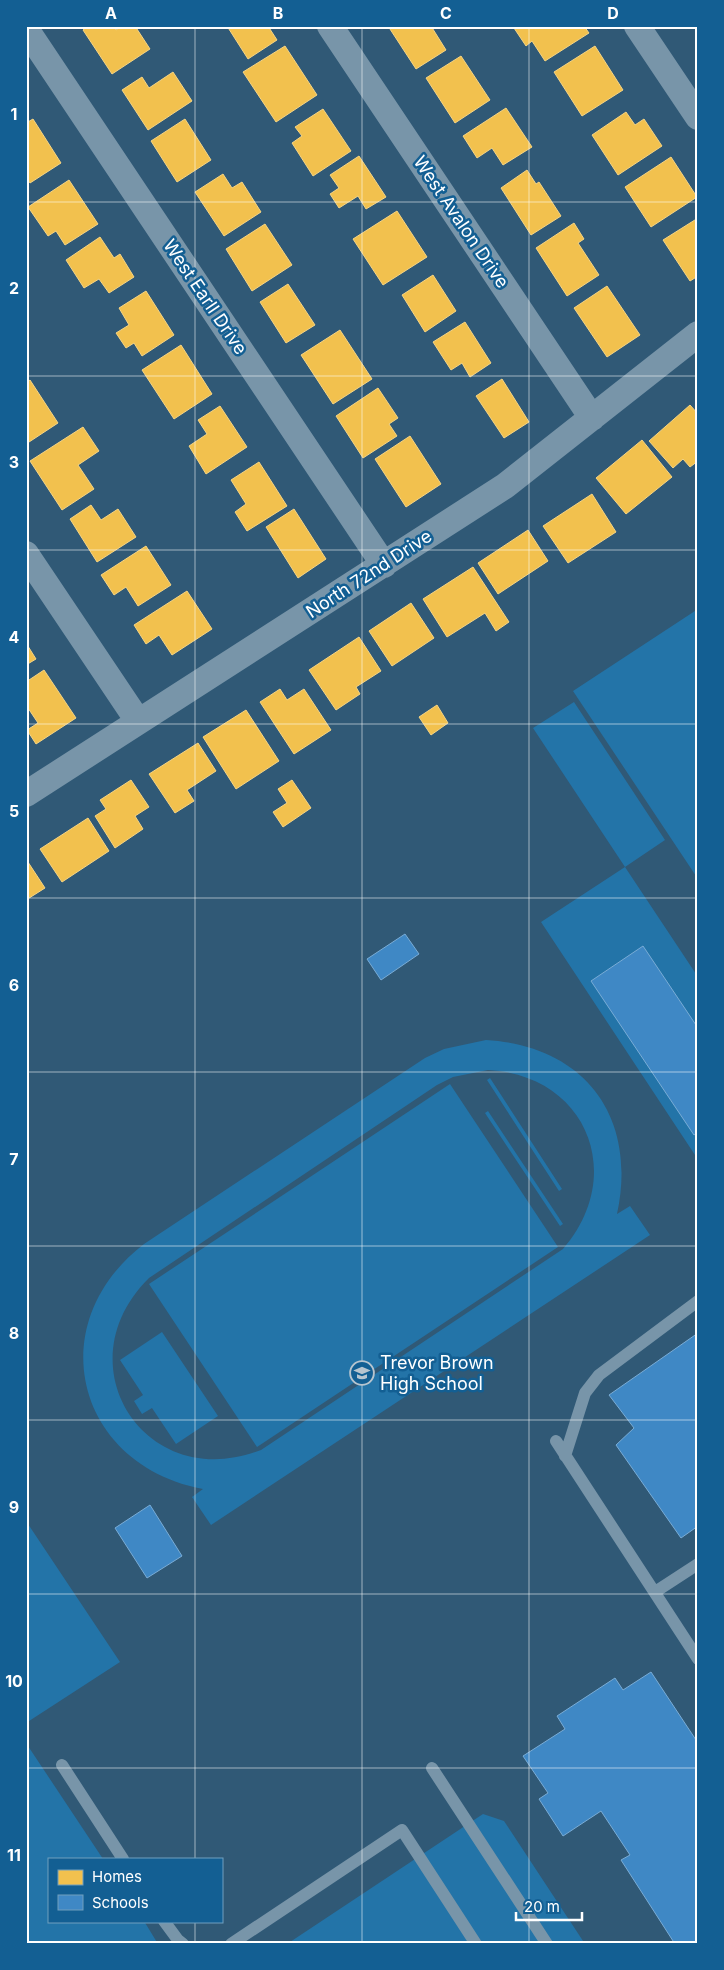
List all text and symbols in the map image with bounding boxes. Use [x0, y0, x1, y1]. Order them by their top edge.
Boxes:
text: A [105, 3, 117, 23]
text: B [273, 3, 283, 23]
text: C [440, 3, 452, 23]
text: D [607, 3, 619, 23]
text: 1 [11, 104, 17, 124]
street label: West Avalon Drive [409, 152, 513, 292]
street label: West Earll Drive [159, 235, 252, 358]
text: 2 [9, 278, 19, 298]
text: 3 [9, 452, 19, 472]
street label: North 72nd Drive [302, 525, 435, 622]
text: 4 [9, 627, 20, 647]
text: 5 [9, 801, 19, 821]
text: 6 [9, 975, 19, 995]
text: 7 [9, 1149, 19, 1169]
text: 8 [9, 1323, 19, 1343]
place label: Trevor Brown High School [380, 1352, 494, 1394]
school or university icon: Trevor Brown High School [349, 1360, 375, 1386]
text: 9 [9, 1497, 19, 1517]
text: 10 [5, 1671, 23, 1691]
text: 11 [7, 1845, 21, 1865]
legend [48, 1858, 222, 1922]
text: Homes [92, 1867, 142, 1886]
scale bar [516, 1890, 583, 1922]
text: Schools [92, 1893, 149, 1912]
text: 20 m [524, 1897, 560, 1916]

